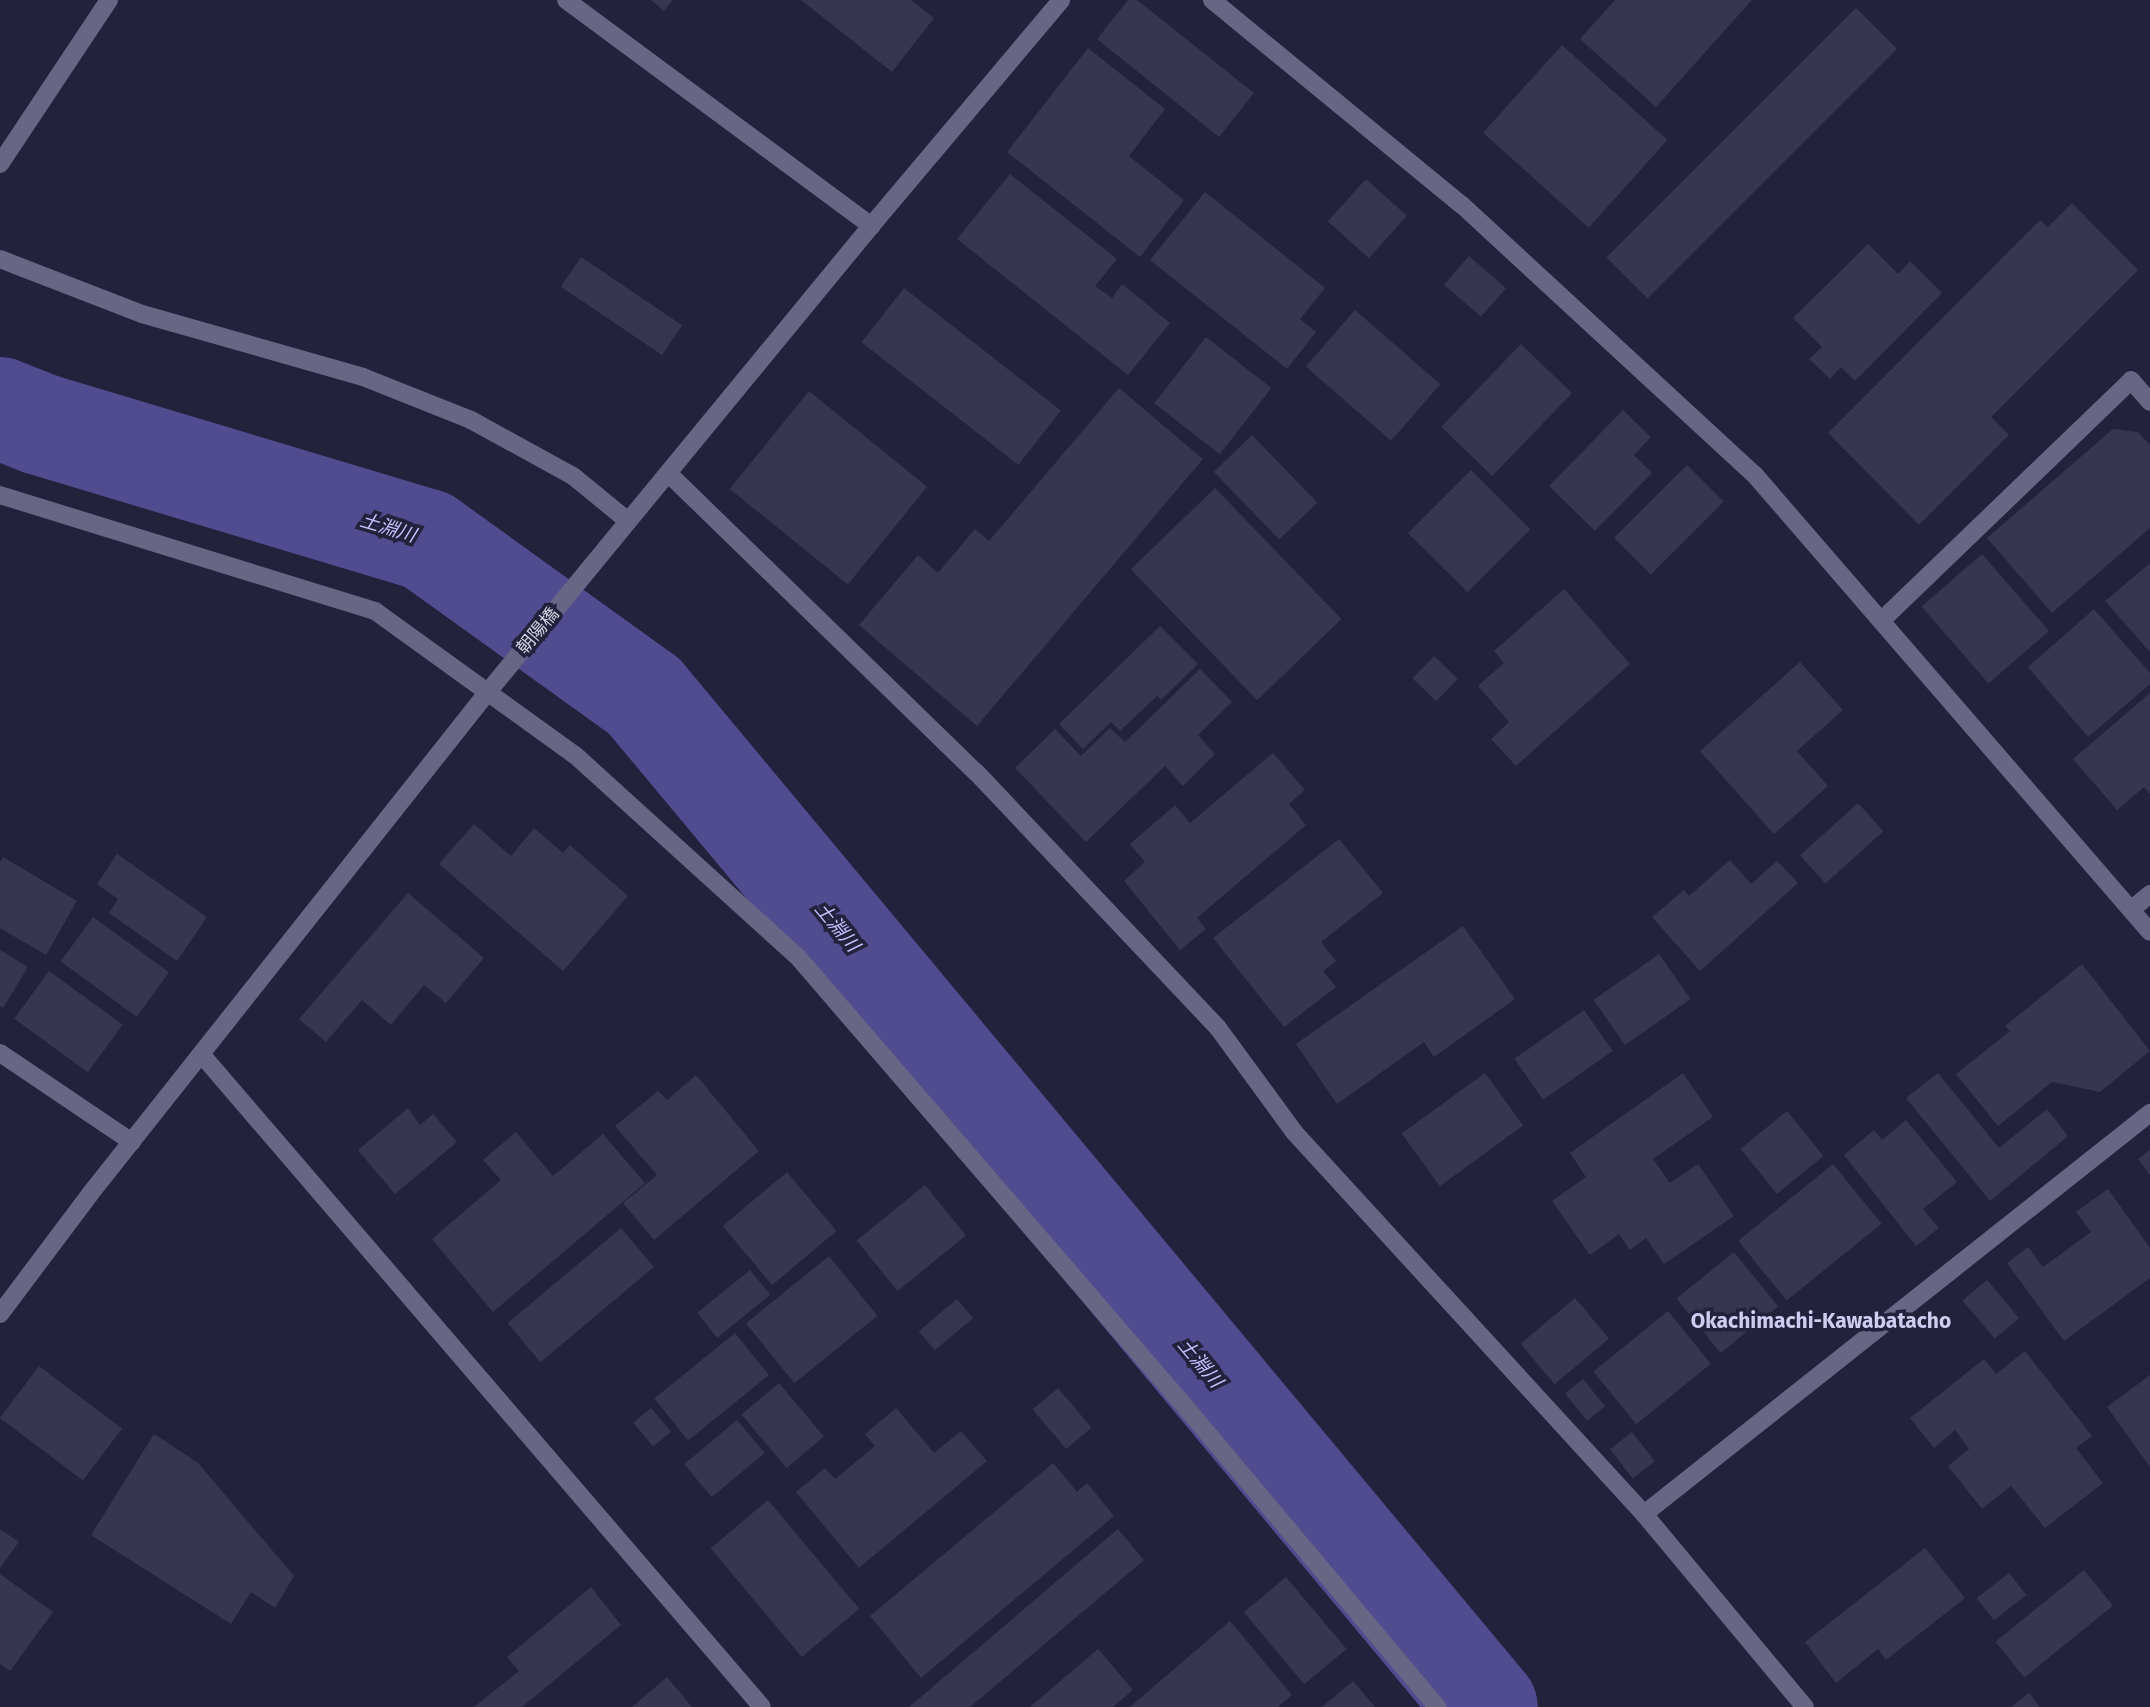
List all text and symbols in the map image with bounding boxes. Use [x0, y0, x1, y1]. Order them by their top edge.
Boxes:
water label: 土淵川 [357, 509, 419, 547]
street label: 朝陽橋 [512, 603, 564, 659]
water label: 土淵川 [810, 898, 864, 956]
district label: Okachimachi-Kawabatacho [1691, 1308, 1951, 1334]
water label: 土淵川 [1173, 1334, 1227, 1392]

